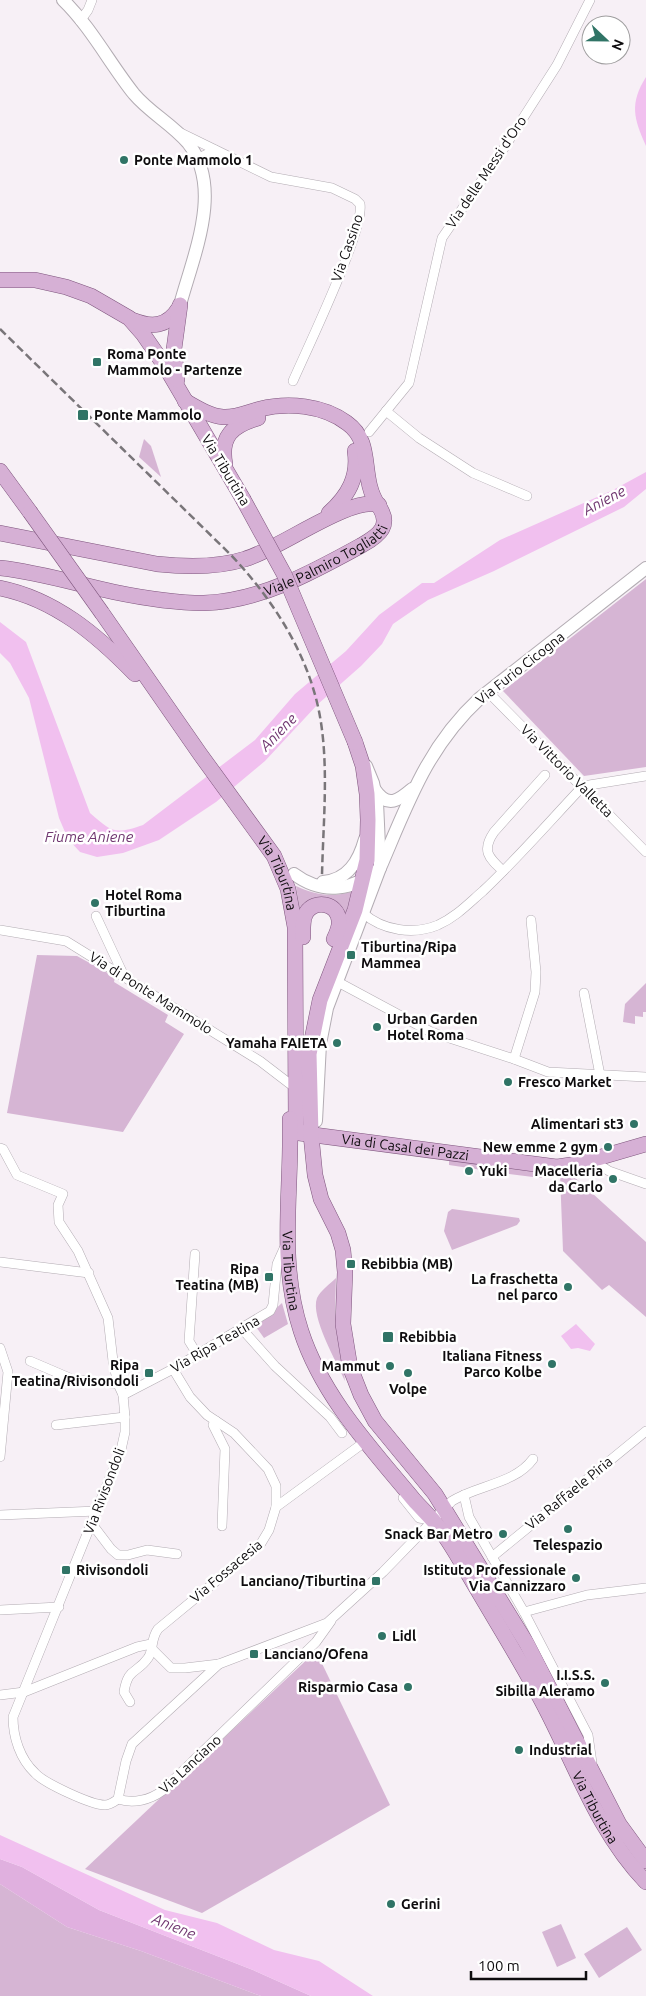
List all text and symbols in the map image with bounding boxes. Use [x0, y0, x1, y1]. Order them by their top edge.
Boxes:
north arrow [581, 15, 631, 65]
text: N [609, 37, 627, 53]
street label: Via delle Messi d'Oro [443, 113, 529, 231]
place label: Ponte Mammolo 1 [134, 152, 253, 168]
marker: Ponte Mammolo 1 [118, 154, 130, 166]
street label: Via Cassino [328, 212, 366, 284]
place label: Roma Ponte Mammolo - Partenze [107, 346, 242, 378]
marker: Roma Ponte Mammolo - Partenze [91, 356, 103, 368]
place label: Ponte Mammolo [94, 407, 202, 423]
marker: Ponte Mammolo [76, 408, 90, 422]
street label: Via Tiburtina [198, 431, 254, 509]
water label: Aniene [579, 482, 628, 519]
street label: Viale Palmiro Togliatti [262, 522, 391, 599]
street label: Via Furio Cicogna [472, 628, 568, 708]
water label: Aniene [255, 710, 300, 755]
street label: Via Vittorio Valletta [517, 721, 617, 821]
water label: Fiume Aniene [45, 828, 134, 845]
street label: Via Tiburtina [254, 833, 300, 912]
place label: Hotel Roma Tiburtina [105, 887, 182, 919]
marker: Hotel Roma Tiburtina [89, 897, 101, 909]
place label: Tiburtina/Ripa Mammea [361, 939, 457, 971]
street label: Via di Ponte Mammolo [86, 949, 216, 1037]
marker: Tiburtina/Ripa Mammea [345, 949, 357, 961]
place label: Urban Garden Hotel Roma [387, 1011, 478, 1043]
marker: Urban Garden Hotel Roma [371, 1021, 383, 1033]
place label: Yamaha FAIETA [226, 1035, 327, 1051]
marker: Yamaha FAIETA [331, 1037, 343, 1049]
place label: Fresco Market [518, 1074, 612, 1090]
marker: Fresco Market [502, 1076, 514, 1088]
place label: Alimentari st3 [531, 1116, 624, 1132]
marker: Alimentari st3 [628, 1118, 640, 1130]
street label: Via di Casal dei Pazzi [341, 1131, 470, 1163]
place label: New emme 2 gym [483, 1139, 598, 1155]
marker: New emme 2 gym [602, 1141, 614, 1153]
place label: Yuki [479, 1163, 508, 1179]
place label: Macelleria da Carlo [534, 1163, 603, 1195]
marker: Yuki [463, 1165, 475, 1177]
marker: Macelleria da Carlo [607, 1173, 619, 1185]
street label: Via Tiburtina [280, 1231, 303, 1312]
place label: Rebibbia (MB) [361, 1256, 453, 1272]
marker: Rebibbia (MB) [345, 1258, 357, 1270]
place label: Ripa Teatina (MB) [176, 1261, 259, 1293]
marker: Ripa Teatina (MB) [263, 1271, 275, 1283]
place label: La fraschetta nel parco [471, 1271, 558, 1303]
marker: La fraschetta nel parco [562, 1281, 574, 1293]
street label: Via Ripa Teatina [168, 1312, 262, 1376]
place label: Rebibbia [399, 1329, 457, 1345]
marker: Rebibbia [381, 1330, 395, 1344]
place label: Italiana Fitness Parco Kolbe [442, 1348, 542, 1380]
place label: Ripa Teatina/Rivisondoli [12, 1357, 139, 1389]
place label: Mammut [322, 1358, 380, 1374]
marker: Italiana Fitness Parco Kolbe [546, 1358, 558, 1370]
marker: Mammut [384, 1360, 396, 1372]
marker: Ripa Teatina/Rivisondoli [143, 1367, 155, 1379]
marker: Volpe [402, 1367, 414, 1379]
place label: Volpe [389, 1381, 427, 1397]
street label: Via Rivisondoli [80, 1446, 128, 1536]
street label: Via Raffaele Piria [522, 1453, 616, 1533]
marker: Telespazio [562, 1523, 574, 1535]
place label: Snack Bar Metro [385, 1526, 493, 1542]
marker: Snack Bar Metro [497, 1528, 509, 1540]
street label: Via Fossacesia [187, 1536, 265, 1606]
place label: Telespazio [533, 1537, 603, 1553]
place label: Rivisondoli [76, 1562, 149, 1578]
place label: Istituto Professionale Via Cannizzaro [423, 1562, 566, 1594]
marker: Rivisondoli [60, 1564, 72, 1576]
marker: Istituto Professionale Via Cannizzaro [570, 1572, 582, 1584]
place label: Lanciano/Tiburtina [241, 1573, 366, 1589]
marker: Lanciano/Tiburtina [370, 1575, 382, 1587]
place label: Lidl [392, 1628, 416, 1644]
marker: Lidl [376, 1630, 388, 1642]
place label: Lanciano/Ofena [264, 1646, 368, 1662]
marker: Lanciano/Ofena [248, 1648, 260, 1660]
place label: I.I.S.S. Sibilla Aleramo [495, 1667, 595, 1699]
marker: I.I.S.S. Sibilla Aleramo [599, 1677, 611, 1689]
place label: Risparmio Casa [298, 1679, 398, 1695]
marker: Risparmio Casa [402, 1681, 414, 1693]
street label: Via Lanciano [156, 1731, 224, 1797]
place label: Industrial [529, 1742, 592, 1758]
marker: Industrial [513, 1744, 525, 1756]
street label: Via Tiburtina [569, 1769, 621, 1847]
place label: Gerini [401, 1896, 441, 1912]
marker: Gerini [385, 1898, 397, 1910]
water label: Aniene [149, 1909, 199, 1943]
scale bar [471, 1948, 586, 1980]
text: 100 m [478, 1957, 520, 1974]

